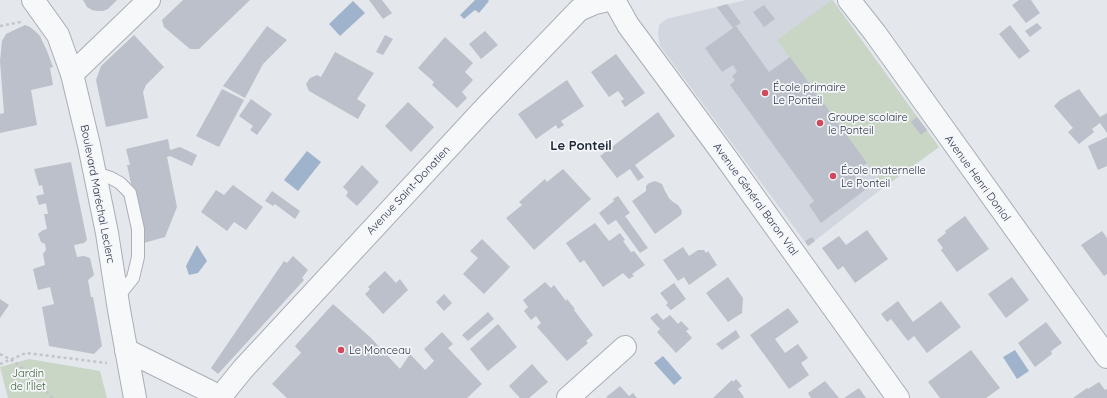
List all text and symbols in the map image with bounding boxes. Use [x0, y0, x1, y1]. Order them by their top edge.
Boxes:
place label: École primaire Le Ponteil [773, 80, 846, 107]
marker: École primaire Le Ponteil [760, 88, 770, 98]
place label: Groupe scolaire le Ponteil [828, 110, 908, 137]
marker: Groupe scolaire le Ponteil [815, 118, 825, 128]
street label: Boulevard Maréchal Leclerc [78, 123, 118, 265]
street label: Avenue Henri Doniol [942, 132, 1014, 224]
district label: Le Ponteil [550, 137, 612, 153]
street label: Avenue Général Baron Vial [710, 140, 802, 258]
street label: Avenue Saint-Donatien [363, 143, 453, 237]
place label: École maternelle Le Ponteil [841, 163, 926, 190]
marker: École maternelle Le Ponteil [828, 171, 838, 181]
place label: Le Monceau [349, 343, 411, 357]
marker: Le Monceau [336, 345, 346, 355]
park label: Jardin de l'Îlet [10, 366, 46, 393]

